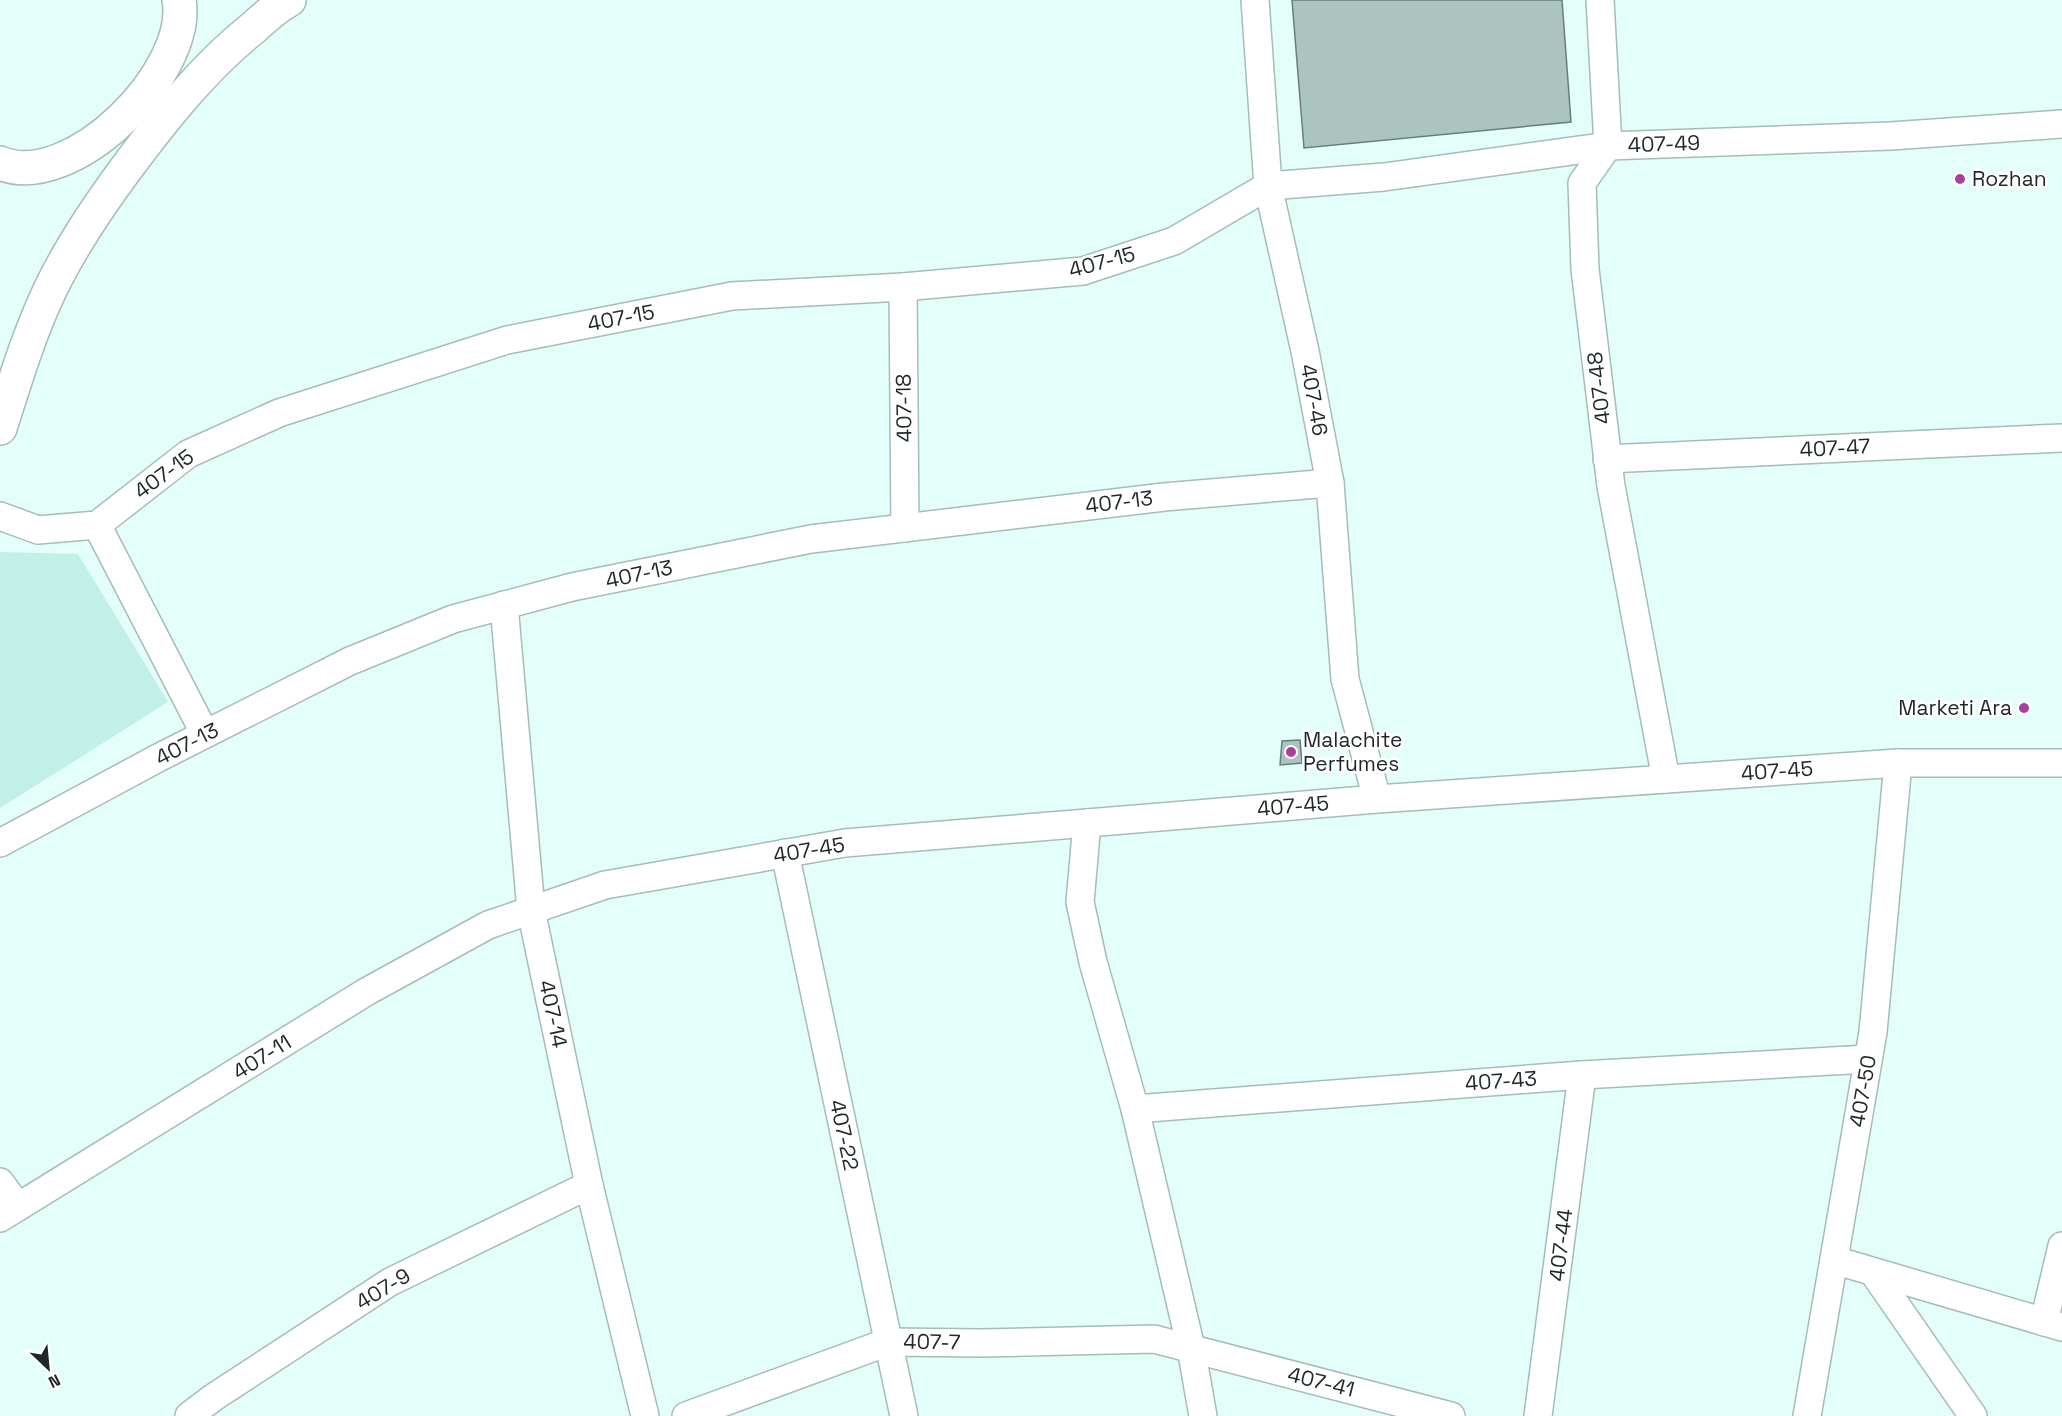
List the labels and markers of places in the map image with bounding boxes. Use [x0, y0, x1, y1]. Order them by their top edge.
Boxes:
place label: Rozhan [1972, 165, 2047, 192]
marker: Rozhan [1953, 172, 1967, 186]
place label: Marketi Ara [1898, 694, 2012, 721]
marker: Marketi Ara [2017, 701, 2031, 715]
place label: Malachite Perfumes [1303, 726, 1402, 777]
marker: Malachite Perfumes [1284, 745, 1298, 759]

